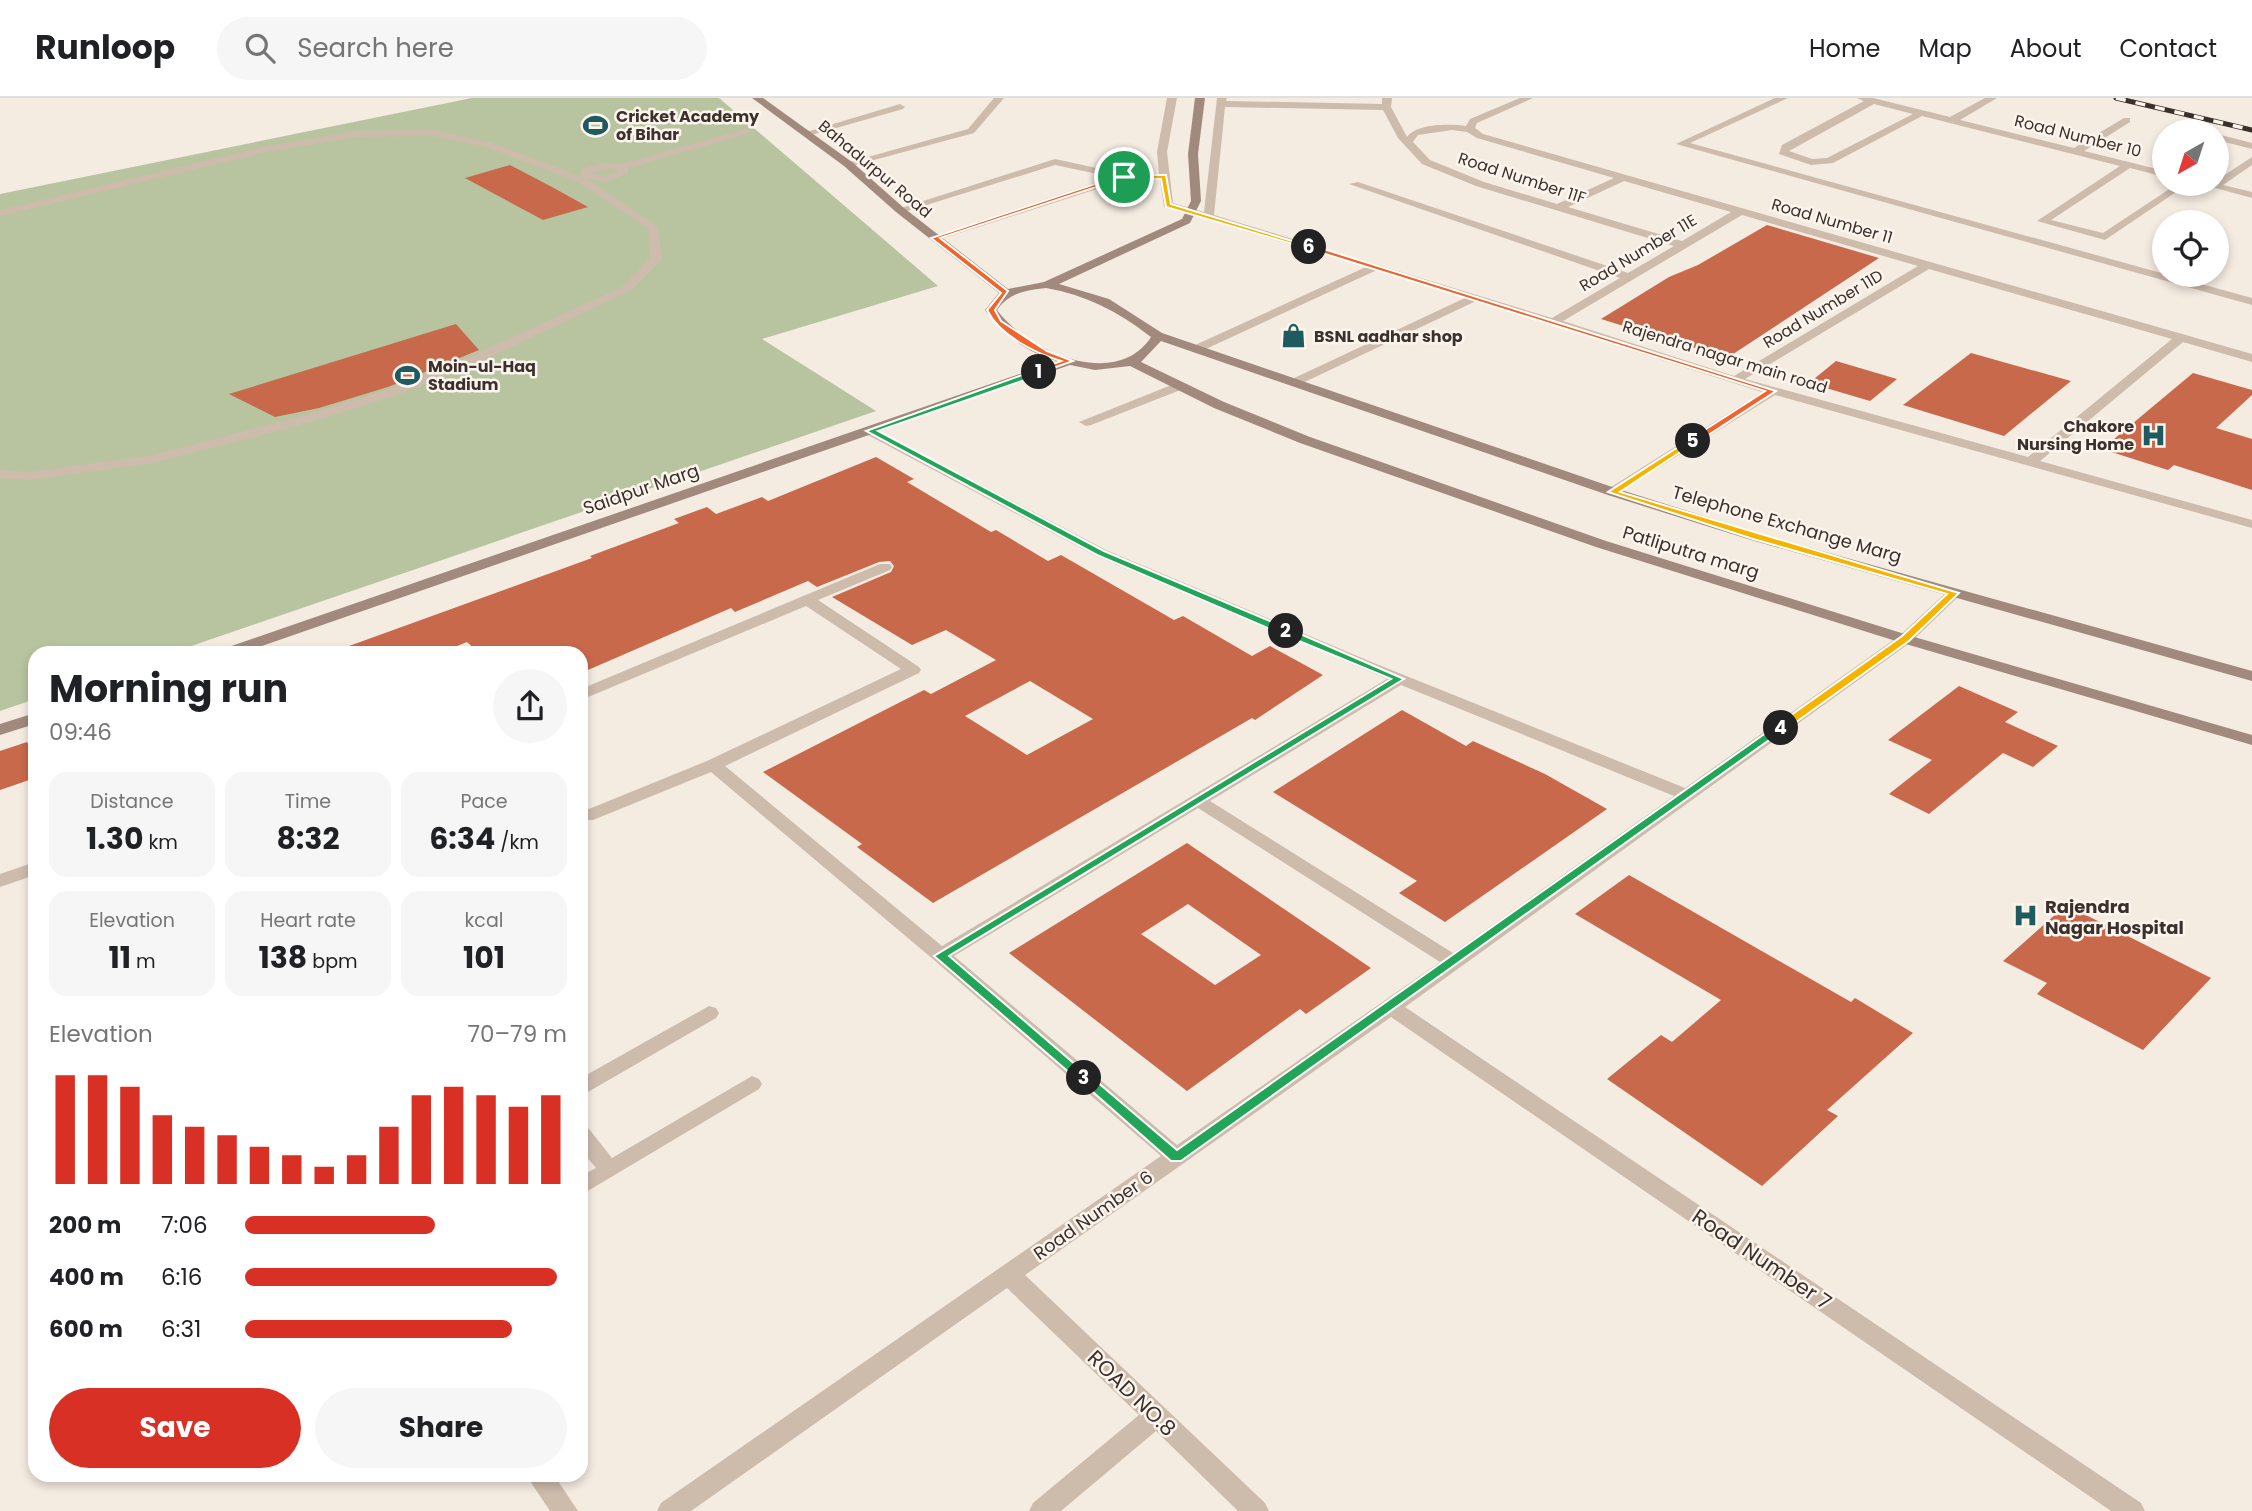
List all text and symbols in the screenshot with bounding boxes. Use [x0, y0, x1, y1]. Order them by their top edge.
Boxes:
search box [217, 17, 707, 80]
text: Runloop [35, 24, 175, 71]
icon: search [241, 29, 279, 67]
text: Search here [297, 30, 454, 66]
text: Home [1809, 32, 1881, 65]
text: Map [1919, 32, 1972, 65]
text: About [2010, 32, 2081, 65]
text: Contact [2119, 32, 2217, 65]
place label: Cricket Academy of Bihar [616, 105, 760, 146]
street label: Road Number 10 [2012, 109, 2144, 163]
sports icon: Cricket Academy of Bihar [582, 111, 610, 139]
street label: Bahadurpur Road [813, 115, 937, 223]
north arrow [2152, 119, 2230, 196]
map controls [2152, 119, 2229, 287]
street label: Road Number 11F [1455, 146, 1589, 210]
pin [1094, 147, 1154, 207]
icon: arrive [1105, 158, 1143, 196]
street label: Road Number 11 [1769, 193, 1895, 249]
street label: Road Number 11E [1575, 209, 1701, 297]
button: locate [2152, 210, 2229, 287]
pin: 6 [1292, 230, 1326, 264]
text: 6 [1302, 233, 1315, 260]
street label: Road Number 11D [1759, 264, 1887, 354]
street label: Rajendra nagar main road [1620, 315, 1830, 399]
shop icon: BSNL aadhar shop [1280, 322, 1308, 350]
place label: BSNL aadhar shop [1314, 325, 1463, 348]
pin: 1 [1021, 354, 1056, 390]
place label: Moin-ul-Haq Stadium [428, 355, 536, 396]
text: 1 [1035, 358, 1042, 385]
sports icon: Moin-ul-Haq Stadium [394, 361, 422, 389]
place label: Chakore Nursing Home [2017, 415, 2134, 456]
hospital icon: Chakore Nursing Home [2140, 421, 2168, 449]
pin: 5 [1676, 424, 1710, 458]
text: 5 [1686, 427, 1699, 454]
street label: Saidpur Marg [580, 457, 702, 521]
street label: Telephone Exchange Marg [1669, 479, 1905, 569]
street label: Patliputra marg [1620, 519, 1762, 585]
pin: 2 [1268, 614, 1304, 648]
text: 2 [1280, 617, 1291, 644]
text: Morning run [49, 662, 288, 715]
button: share [493, 669, 567, 743]
pin: 4 [1764, 710, 1798, 746]
text: 4 [1774, 714, 1787, 741]
text: 09:46 [49, 716, 112, 748]
text: Distance [90, 788, 174, 815]
text: Time [285, 788, 331, 815]
text: Pace [460, 788, 508, 815]
text: 1.30 [86, 817, 144, 860]
text: 8:32 [276, 817, 340, 860]
text: 6:34 [429, 817, 495, 860]
text: km [144, 829, 178, 856]
text: /km [495, 829, 539, 856]
place label: Rajendra Nagar Hospital [2045, 894, 2184, 940]
hospital icon: Rajendra Nagar Hospital [2011, 902, 2039, 930]
text: Elevation [89, 907, 175, 934]
text: Heart rate [260, 907, 356, 934]
text: kcal [465, 907, 503, 934]
text: 11 [108, 936, 131, 979]
text: 138 [258, 936, 307, 979]
text: 101 [463, 936, 505, 979]
text: m [131, 948, 156, 975]
text: bpm [307, 948, 358, 975]
text: Elevation [49, 1018, 153, 1050]
text: 70–79 m [468, 1018, 567, 1050]
pin: 3 [1066, 1060, 1102, 1096]
text: 3 [1078, 1064, 1089, 1091]
street label: Road Number 6 [1028, 1164, 1158, 1266]
street label: Road Number 7 [1687, 1202, 1837, 1316]
text: 200 m [49, 1209, 121, 1241]
text: 7:06 [161, 1209, 208, 1241]
text: 400 m [49, 1261, 124, 1293]
text: 6:16 [161, 1261, 202, 1293]
text: 600 m [49, 1313, 123, 1345]
text: 6:31 [161, 1313, 201, 1345]
street label: ROAD NO.8 [1081, 1343, 1183, 1443]
button: Save [49, 1388, 301, 1468]
button: Share [315, 1388, 567, 1468]

